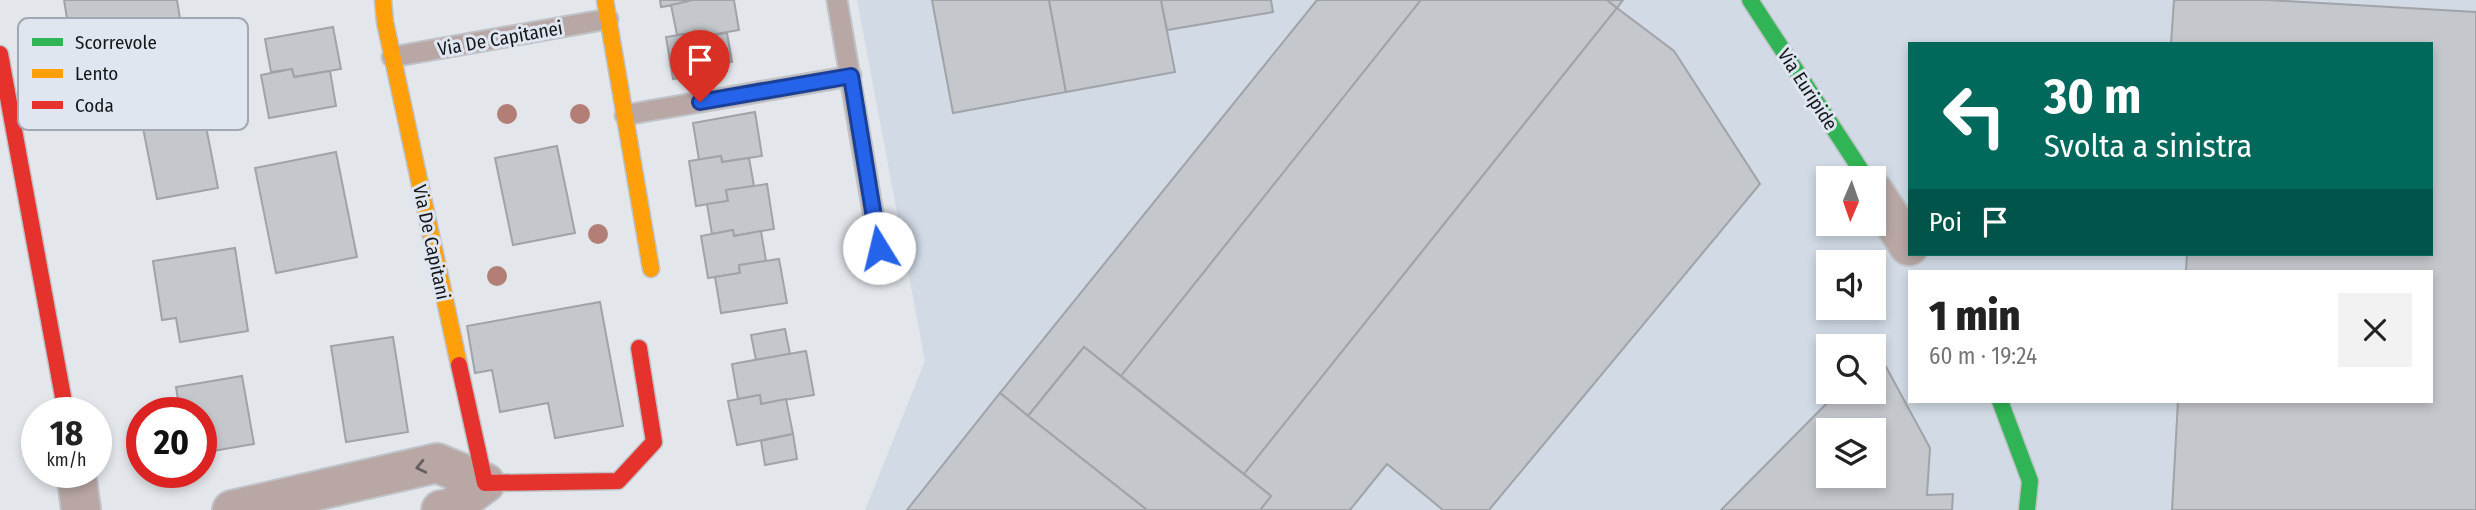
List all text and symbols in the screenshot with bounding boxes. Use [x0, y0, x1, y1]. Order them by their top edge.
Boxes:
street label: Via De Capitanei [436, 16, 564, 61]
legend [18, 18, 248, 130]
pin [670, 30, 730, 102]
text: Scorrevole [75, 31, 157, 54]
icon: arrive [681, 41, 719, 79]
street label: Via Euripide [1773, 44, 1842, 134]
text: Lento [75, 62, 118, 85]
text: 30 m [2044, 67, 2142, 126]
icon: left [1929, 70, 2020, 161]
text: Coda [75, 94, 114, 117]
text: Svolta a sinistra [2044, 127, 2252, 165]
north arrow [1816, 166, 1886, 236]
map controls [1816, 166, 1886, 488]
street label: Via De Capitani [408, 182, 455, 302]
icon: arrive [1976, 203, 2014, 241]
text: Poi [1929, 207, 1962, 238]
position arrow [842, 211, 916, 285]
button: sound [1816, 250, 1886, 320]
text: 1 min [1929, 291, 2020, 341]
button: close [2338, 293, 2412, 367]
button: search [1816, 334, 1886, 404]
text: 60 m · 19:24 [1929, 342, 2037, 370]
speed limit sign: 20 [126, 397, 217, 488]
text: 18 [50, 412, 83, 454]
button: layers [1816, 418, 1886, 488]
text: km/h [46, 449, 87, 471]
one-way arrow [415, 459, 427, 473]

